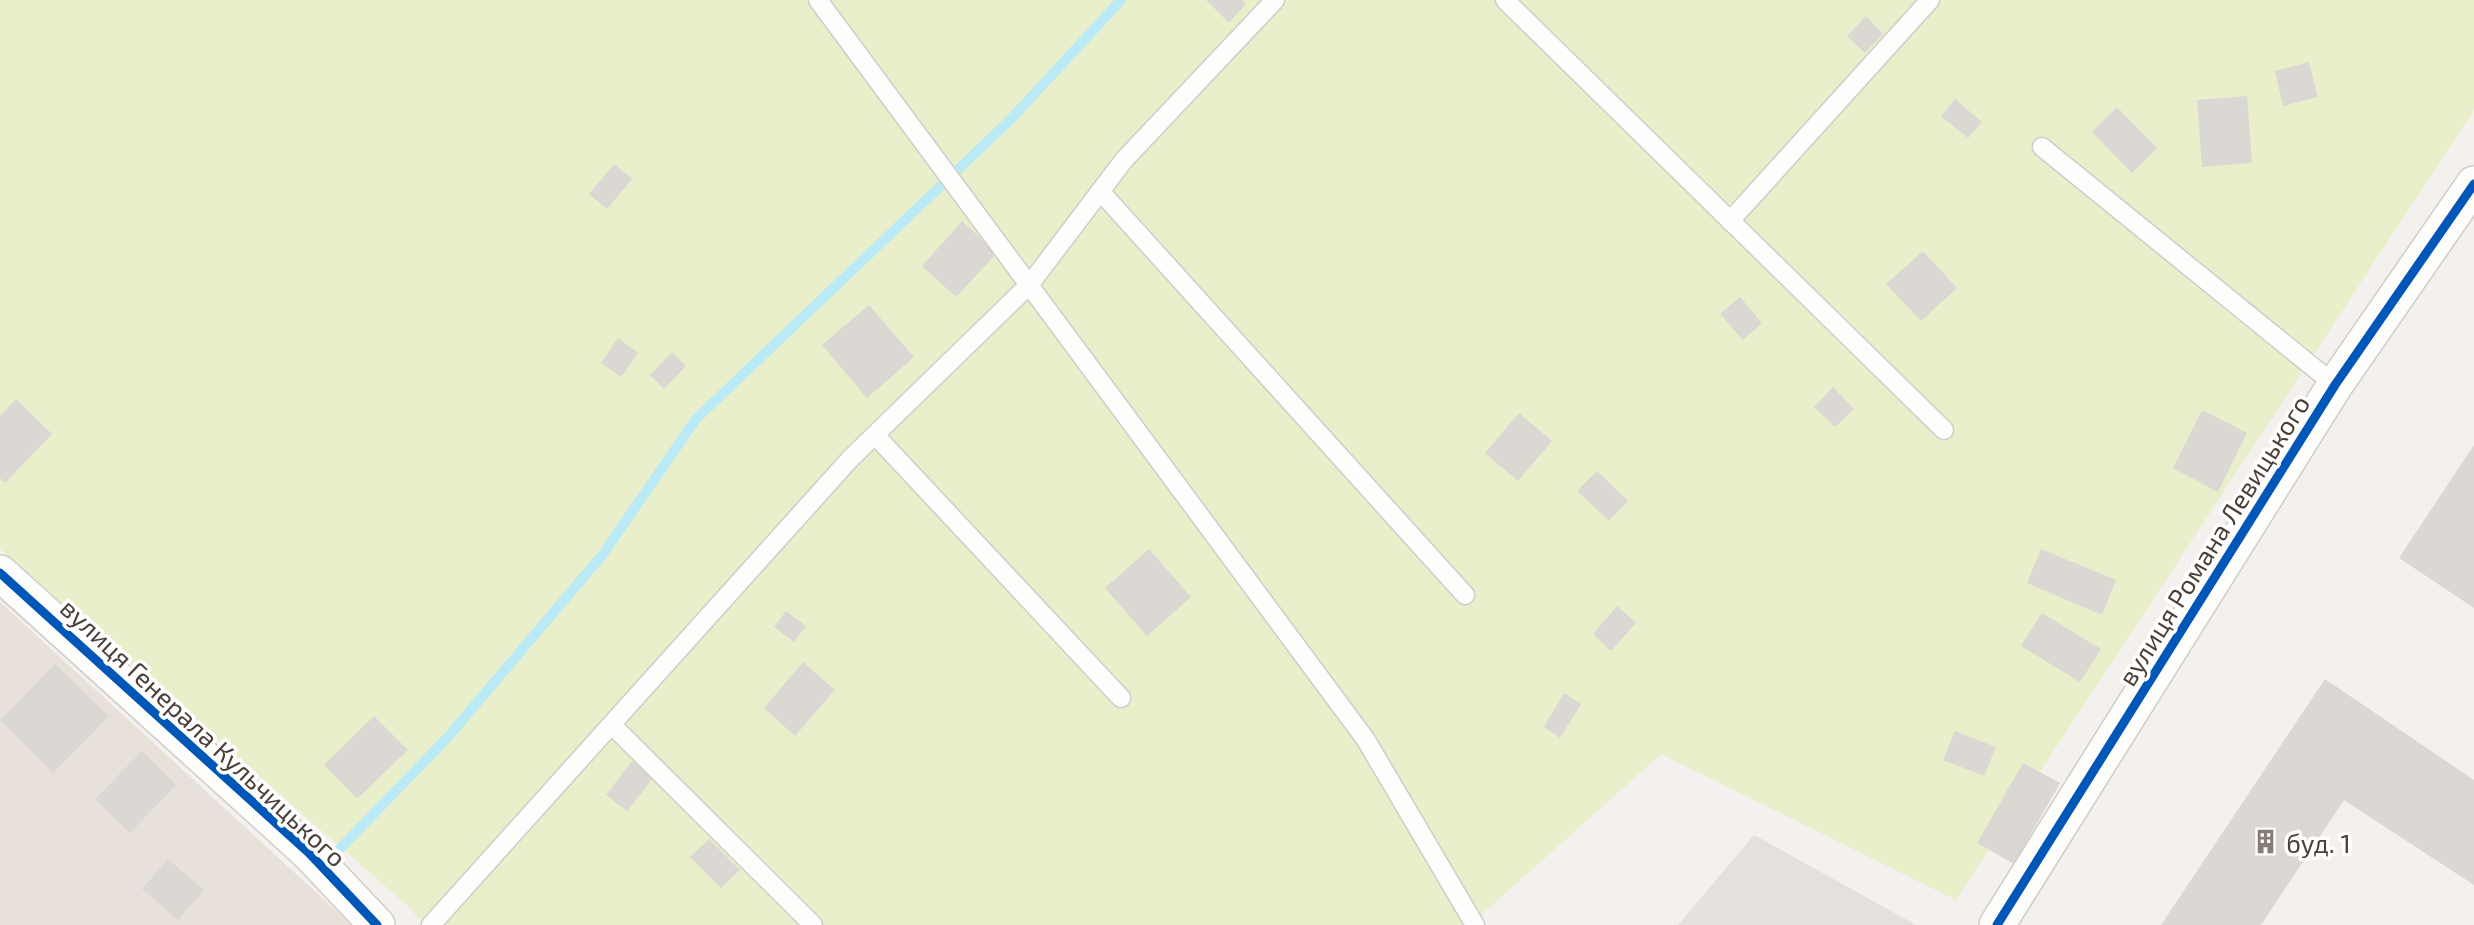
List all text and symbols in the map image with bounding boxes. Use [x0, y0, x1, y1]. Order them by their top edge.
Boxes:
street label: вулиця Романа Левицького [2111, 389, 2316, 691]
street label: вулиця Генерала Кульчицького [54, 592, 353, 873]
place label: буд. 1 [2286, 827, 2351, 859]
building icon: буд. 1 [2252, 828, 2280, 856]

